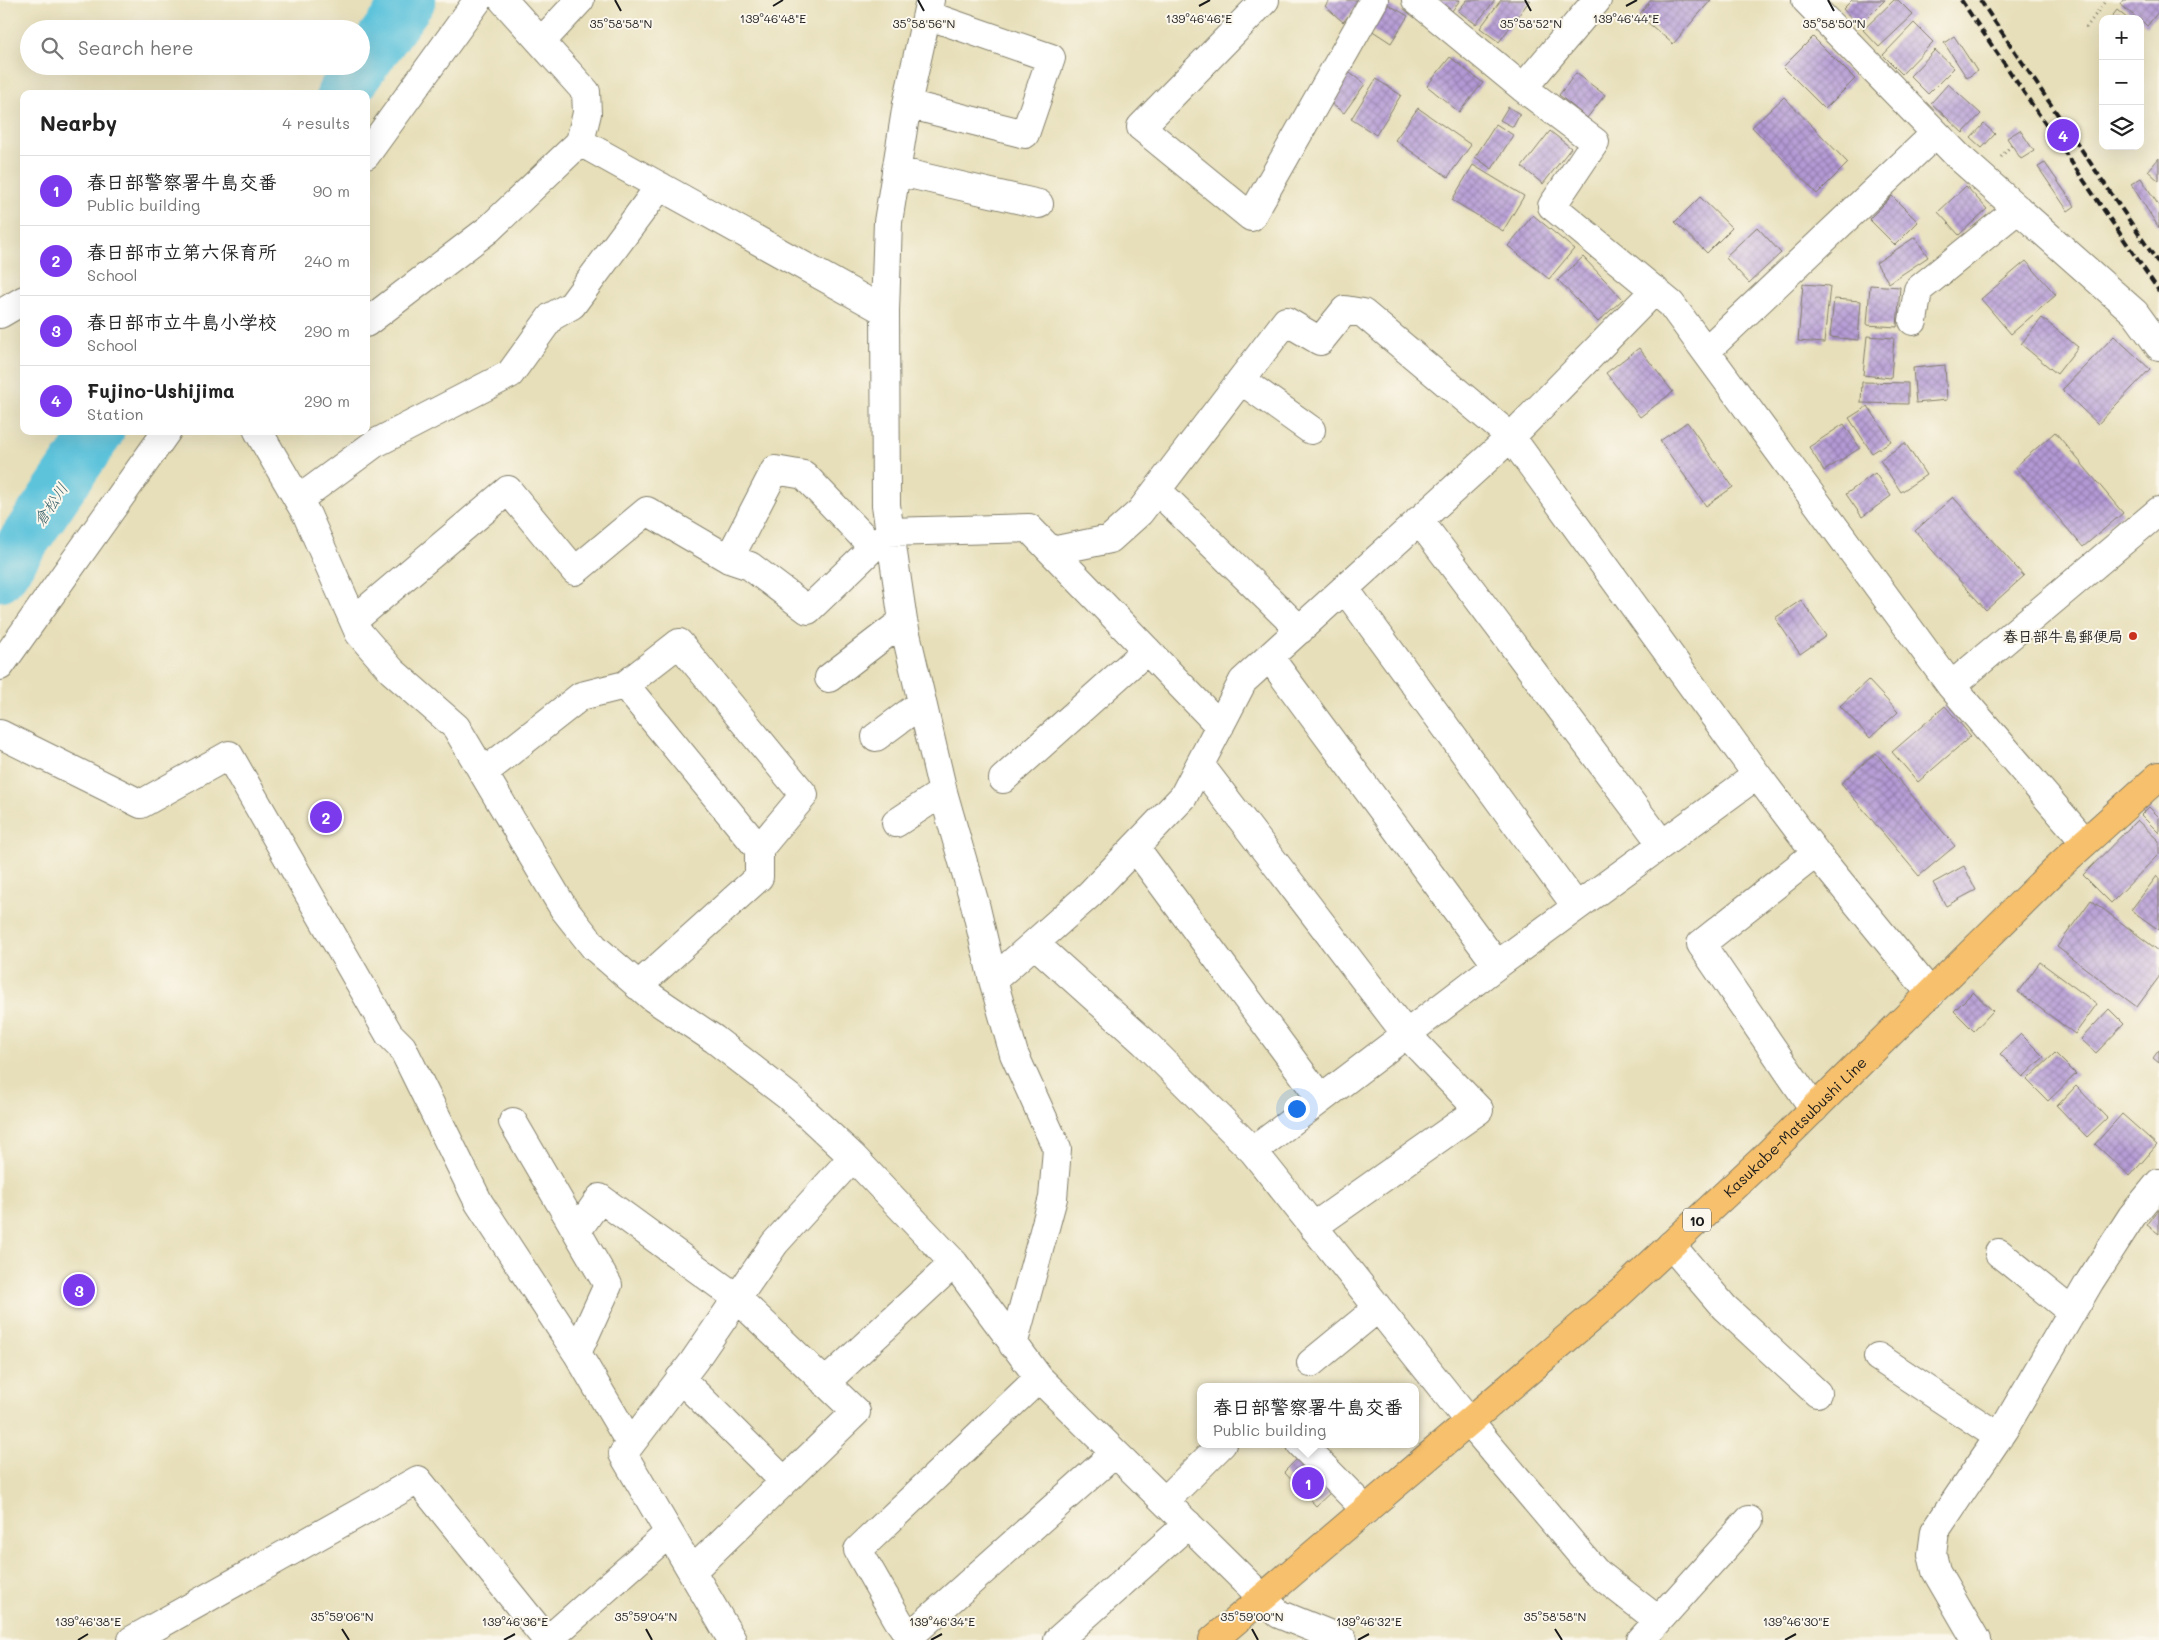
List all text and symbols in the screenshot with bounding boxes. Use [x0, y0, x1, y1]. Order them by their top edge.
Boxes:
text: 139°46'48"E [740, 10, 806, 26]
text: 139°46'46"E [1166, 10, 1232, 26]
text: 139°46'44"E [1593, 10, 1659, 26]
text: 35°58'58"N [590, 15, 652, 31]
text: 35°58'56"N [893, 15, 955, 31]
text: 35°58'52"N [1500, 15, 1562, 31]
text: 35°58'50"N [1802, 15, 1866, 31]
map controls [2099, 15, 2144, 150]
button: + [2099, 15, 2144, 60]
search box [20, 20, 370, 75]
icon: search [38, 34, 66, 62]
text: Search here [78, 35, 194, 60]
button: − [2099, 60, 2144, 105]
button: layers [2099, 105, 2144, 150]
text: Nearby [40, 109, 117, 136]
text: 4 results [282, 112, 350, 133]
pin: 4 [2047, 116, 2079, 154]
text: 春日部警察署牛島交番 [87, 169, 277, 194]
text: 1 [52, 180, 60, 201]
text: 90 m [313, 180, 350, 201]
text: Public building [87, 194, 200, 215]
text: 春日部市立第六保育所 [87, 239, 277, 264]
text: 2 [52, 250, 60, 271]
text: 240 m [304, 250, 350, 271]
text: School [87, 264, 137, 285]
text: 春日部市立牛島小学校 [87, 309, 277, 334]
text: 3 [51, 320, 61, 341]
text: 290 m [304, 320, 350, 341]
text: School [87, 334, 137, 355]
text: Fujino-Ushijima [87, 378, 235, 403]
text: 4 [51, 390, 61, 411]
text: 290 m [304, 390, 350, 411]
text: Station [87, 403, 143, 424]
water label: 倉松川 [28, 478, 72, 530]
place label: 春日部牛島郵便局 [2003, 626, 2123, 646]
marker: 春日部牛島郵便局 [2127, 630, 2139, 642]
pin: 2 [310, 798, 342, 836]
street label: Kasukabe-Matsubushi Line [1719, 1052, 1871, 1201]
your location [1284, 1096, 1310, 1122]
road number: 10 [1683, 1208, 1711, 1232]
pin: 3 [63, 1271, 95, 1309]
popup [1197, 1383, 1419, 1448]
text: 春日部警察署牛島交番 [1213, 1394, 1403, 1419]
text: Public building [1213, 1419, 1326, 1440]
pin: 1 [1292, 1464, 1324, 1502]
text: 35°59'06"N [310, 1608, 374, 1624]
text: 35°59'04"N [615, 1608, 677, 1624]
text: 35°59'00"N [1220, 1608, 1284, 1624]
text: 35°58'58"N [1524, 1608, 1586, 1624]
text: 139°46'38"E [55, 1613, 121, 1629]
text: 139°46'36"E [482, 1613, 548, 1629]
text: 139°46'34"E [909, 1613, 975, 1629]
text: 139°46'32"E [1336, 1613, 1402, 1629]
text: 139°46'30"E [1763, 1613, 1829, 1629]

